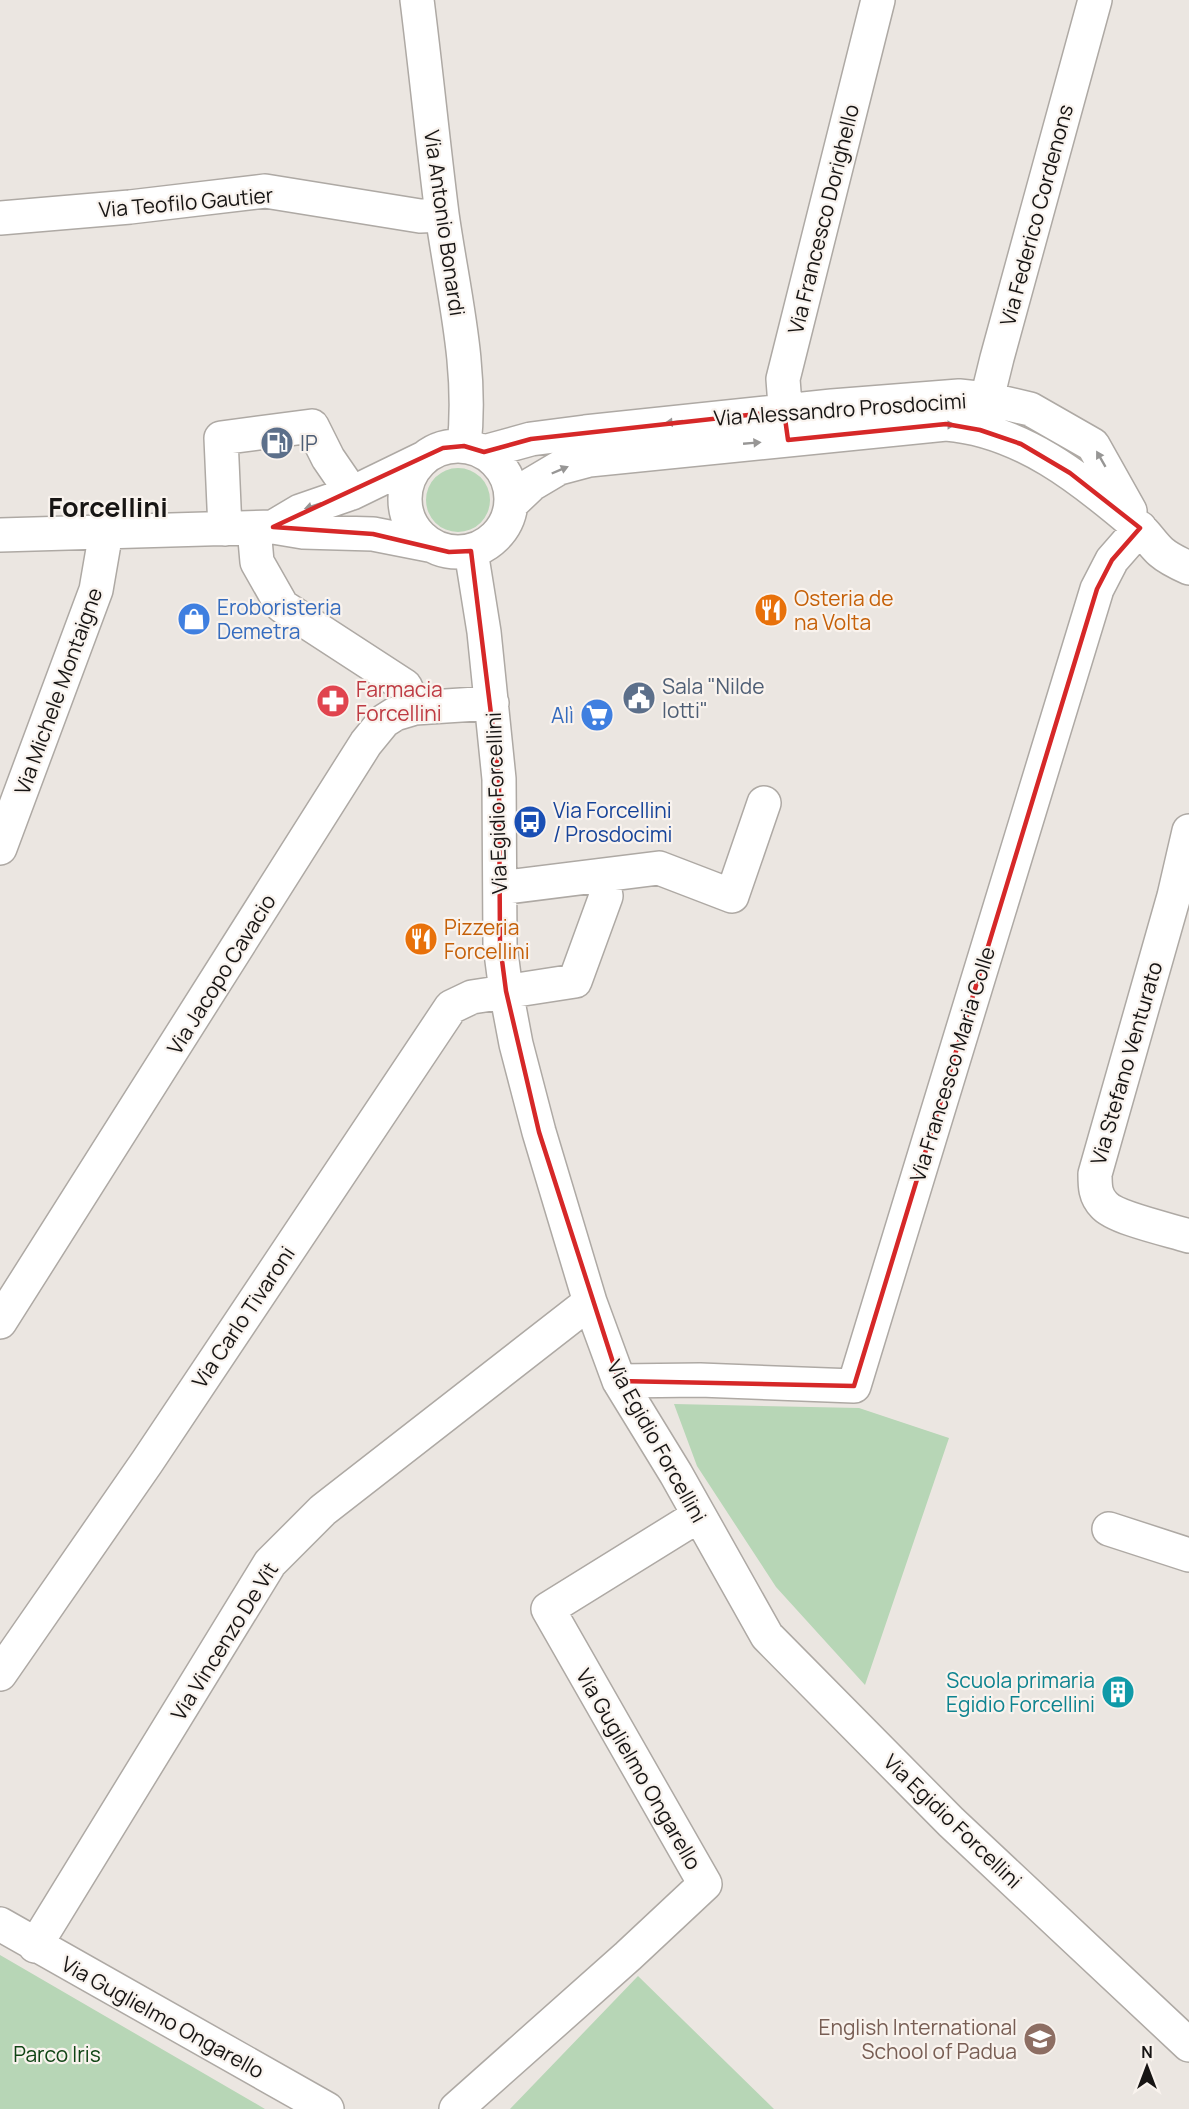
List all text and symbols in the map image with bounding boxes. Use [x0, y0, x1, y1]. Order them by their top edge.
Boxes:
street label: Via Francesco Dorighello [781, 101, 865, 337]
street label: Via Federico Cordenons [993, 101, 1079, 329]
street label: Via Antonio Bonardi [418, 128, 472, 318]
street label: Via Teofilo Gautier [98, 180, 275, 224]
street label: Via Alessandro Prosdocimi [713, 386, 967, 432]
one-way arrow [664, 417, 683, 427]
one-way arrow [937, 420, 956, 430]
fuel station icon: IP [259, 425, 295, 461]
place label: IP [300, 429, 318, 457]
one-way arrow [742, 438, 761, 448]
one-way arrow [1096, 450, 1106, 467]
one-way arrow [551, 465, 569, 475]
district label: Forcellini [48, 488, 168, 525]
one-way arrow [304, 502, 322, 512]
street label: Via Michele Montaigne [8, 584, 108, 798]
place label: Osteria de na Volta [794, 584, 894, 636]
restaurant icon: Osteria de na Volta [753, 592, 789, 628]
place label: Eroboristeria Demetra [217, 593, 342, 645]
shop icon: Eroboristeria Demetra [176, 601, 212, 637]
place label: Sala "Nilde Iotti" [662, 672, 765, 724]
place label: Farmacia Forcellini [356, 675, 443, 727]
public building icon: Sala "Nilde Iotti" [621, 680, 657, 716]
pharmacy icon: Farmacia Forcellini [315, 683, 351, 719]
supermarket icon: Alì [579, 697, 615, 733]
place label: Alì [551, 701, 574, 729]
street label: Via Egidio Forcellini [479, 712, 513, 894]
place label: Via Forcellini / Prosdocimi [553, 796, 673, 848]
bus stop icon: Via Forcellini / Prosdocimi [512, 804, 548, 840]
street label: Via Jacopo Cavacio [160, 889, 282, 1059]
place label: Pizzeria Forcellini [444, 913, 530, 965]
restaurant icon: Pizzeria Forcellini [403, 921, 439, 957]
street label: Via Francesco Maria Colle [903, 943, 1001, 1185]
street label: Via Stefano Venturato [1084, 958, 1168, 1168]
street label: Via Carlo Tivaroni [185, 1241, 301, 1393]
street label: Via Egidio Forcellini [601, 1355, 713, 1527]
street label: Via Vincenzo De Vit [164, 1557, 284, 1725]
street label: Via Guglielmo Ongarello [570, 1663, 708, 1875]
place label: Scuola primaria Egidio Forcellini [946, 1666, 1095, 1718]
building icon: Scuola primaria Egidio Forcellini [1100, 1674, 1136, 1710]
street label: Via Egidio Forcellini [878, 1748, 1028, 1894]
street label: Via Guglielmo Ongarello [57, 1950, 269, 2084]
place label: English International School of Padua [818, 2013, 1017, 2065]
school or university icon: English International School of Padua [1022, 2021, 1058, 2057]
north arrow [1117, 2037, 1177, 2097]
park label: Parco Iris [13, 2040, 101, 2068]
text: N [1141, 2041, 1153, 2063]

